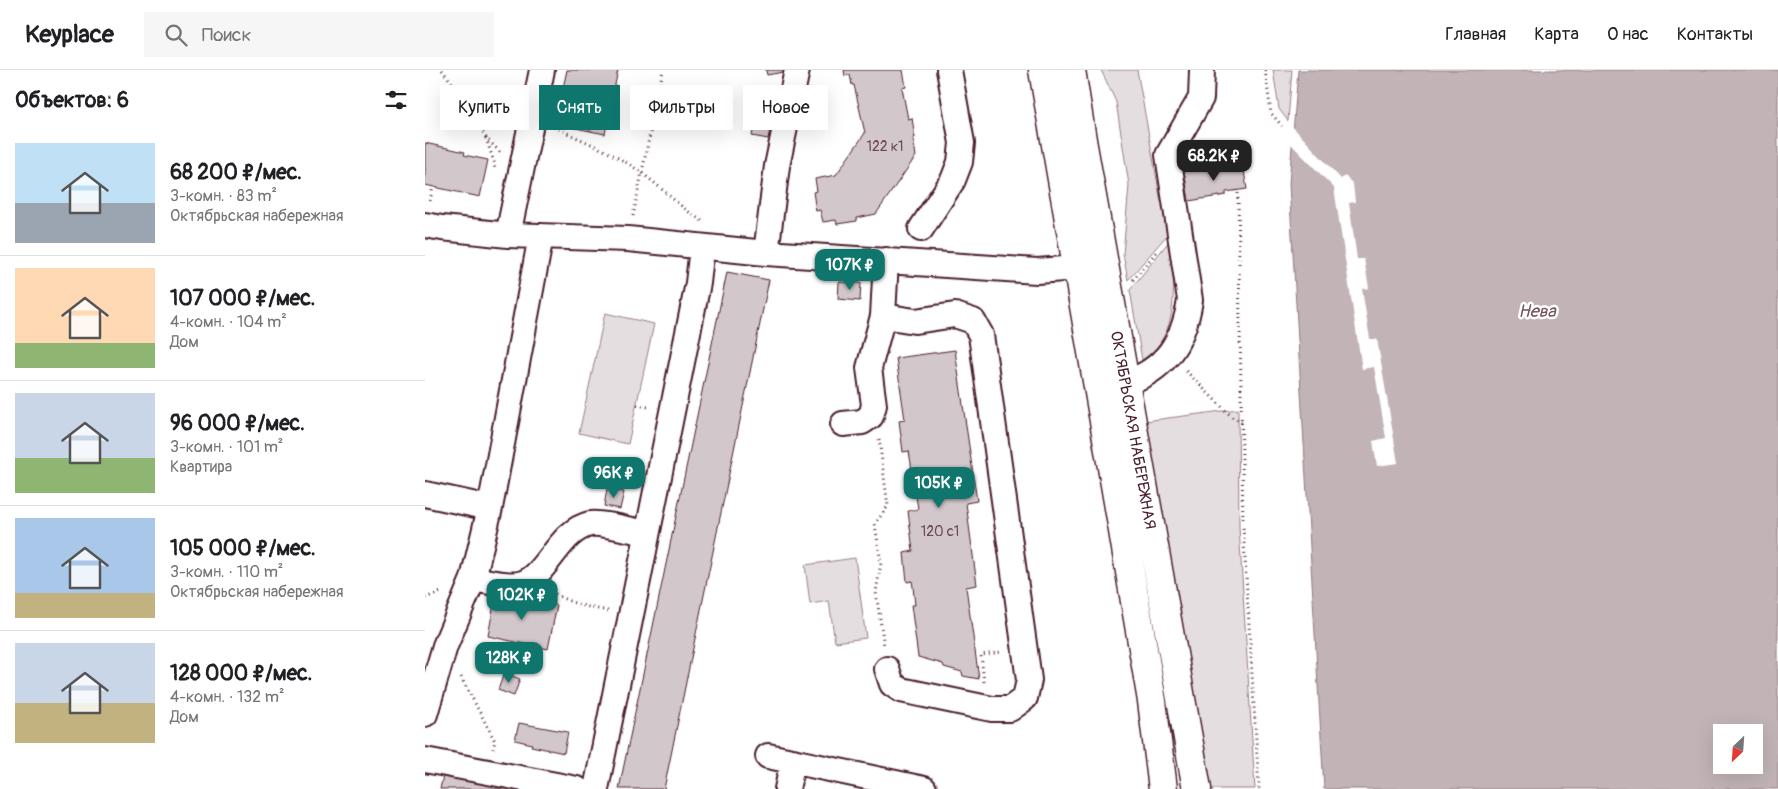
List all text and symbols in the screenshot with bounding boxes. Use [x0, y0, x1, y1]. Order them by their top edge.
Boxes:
search box [144, 12, 494, 57]
text: Keyplace [25, 20, 114, 49]
icon: search [162, 21, 190, 49]
text: Поиск [202, 23, 251, 47]
text: Главная [1445, 23, 1506, 46]
text: Карта [1534, 23, 1579, 46]
text: О нас [1607, 23, 1649, 46]
text: Контакты [1677, 23, 1753, 46]
chip: Купить [440, 85, 529, 130]
chip: Снять [539, 85, 620, 130]
chip: Фильтры [630, 85, 733, 130]
chip: Новое [743, 85, 828, 130]
icon: filters [382, 86, 410, 114]
text: Объектов: 6 [15, 87, 129, 114]
house number: 122 к1 [867, 138, 903, 155]
pin: 68.2K ₽ [1168, 140, 1260, 182]
text: 68.2K ₽ [1188, 146, 1240, 166]
text: 68 200 ₽/мес. [170, 159, 302, 186]
icon: home [55, 163, 115, 223]
text: 3-комн. · 83 m² [170, 186, 277, 206]
text: Октябрьская набережная [170, 206, 344, 226]
pin: 107K ₽ [809, 248, 891, 291]
text: 107K ₽ [826, 255, 874, 275]
text: 107 000 ₽/мес. [170, 285, 315, 312]
icon: home [55, 288, 115, 348]
water label: Нева [1518, 300, 1557, 323]
text: 4-комн. · 104 m² [170, 312, 287, 332]
street label: ОКТЯБРЬСКАЯ НАБЕРЕЖНАЯ [1106, 329, 1160, 531]
text: Дом [170, 332, 199, 352]
text: 96 000 ₽/мес. [170, 410, 305, 437]
icon: home [55, 413, 115, 473]
text: 3-комн. · 101 m² [170, 437, 283, 457]
pin: 96K ₽ [579, 456, 649, 499]
text: Квартира [170, 457, 232, 477]
text: 96K ₽ [594, 463, 634, 483]
pin: 105K ₽ [898, 466, 980, 509]
text: 105K ₽ [915, 473, 963, 493]
house number: 120 с1 [921, 523, 959, 540]
text: 105 000 ₽/мес. [170, 535, 316, 562]
icon: home [55, 538, 115, 598]
text: 3-комн. · 110 m² [170, 562, 283, 582]
pin: 102K ₽ [481, 578, 563, 621]
text: Октябрьская набережная [170, 582, 344, 602]
text: 102K ₽ [498, 585, 546, 605]
pin: 128K ₽ [468, 642, 550, 684]
text: 128K ₽ [486, 648, 532, 668]
text: 128 000 ₽/мес. [170, 660, 312, 687]
icon: home [55, 663, 115, 723]
text: 4-комн. · 132 m² [170, 687, 284, 707]
text: Дом [170, 707, 199, 727]
north arrow [1713, 724, 1763, 774]
map controls [1713, 724, 1763, 774]

